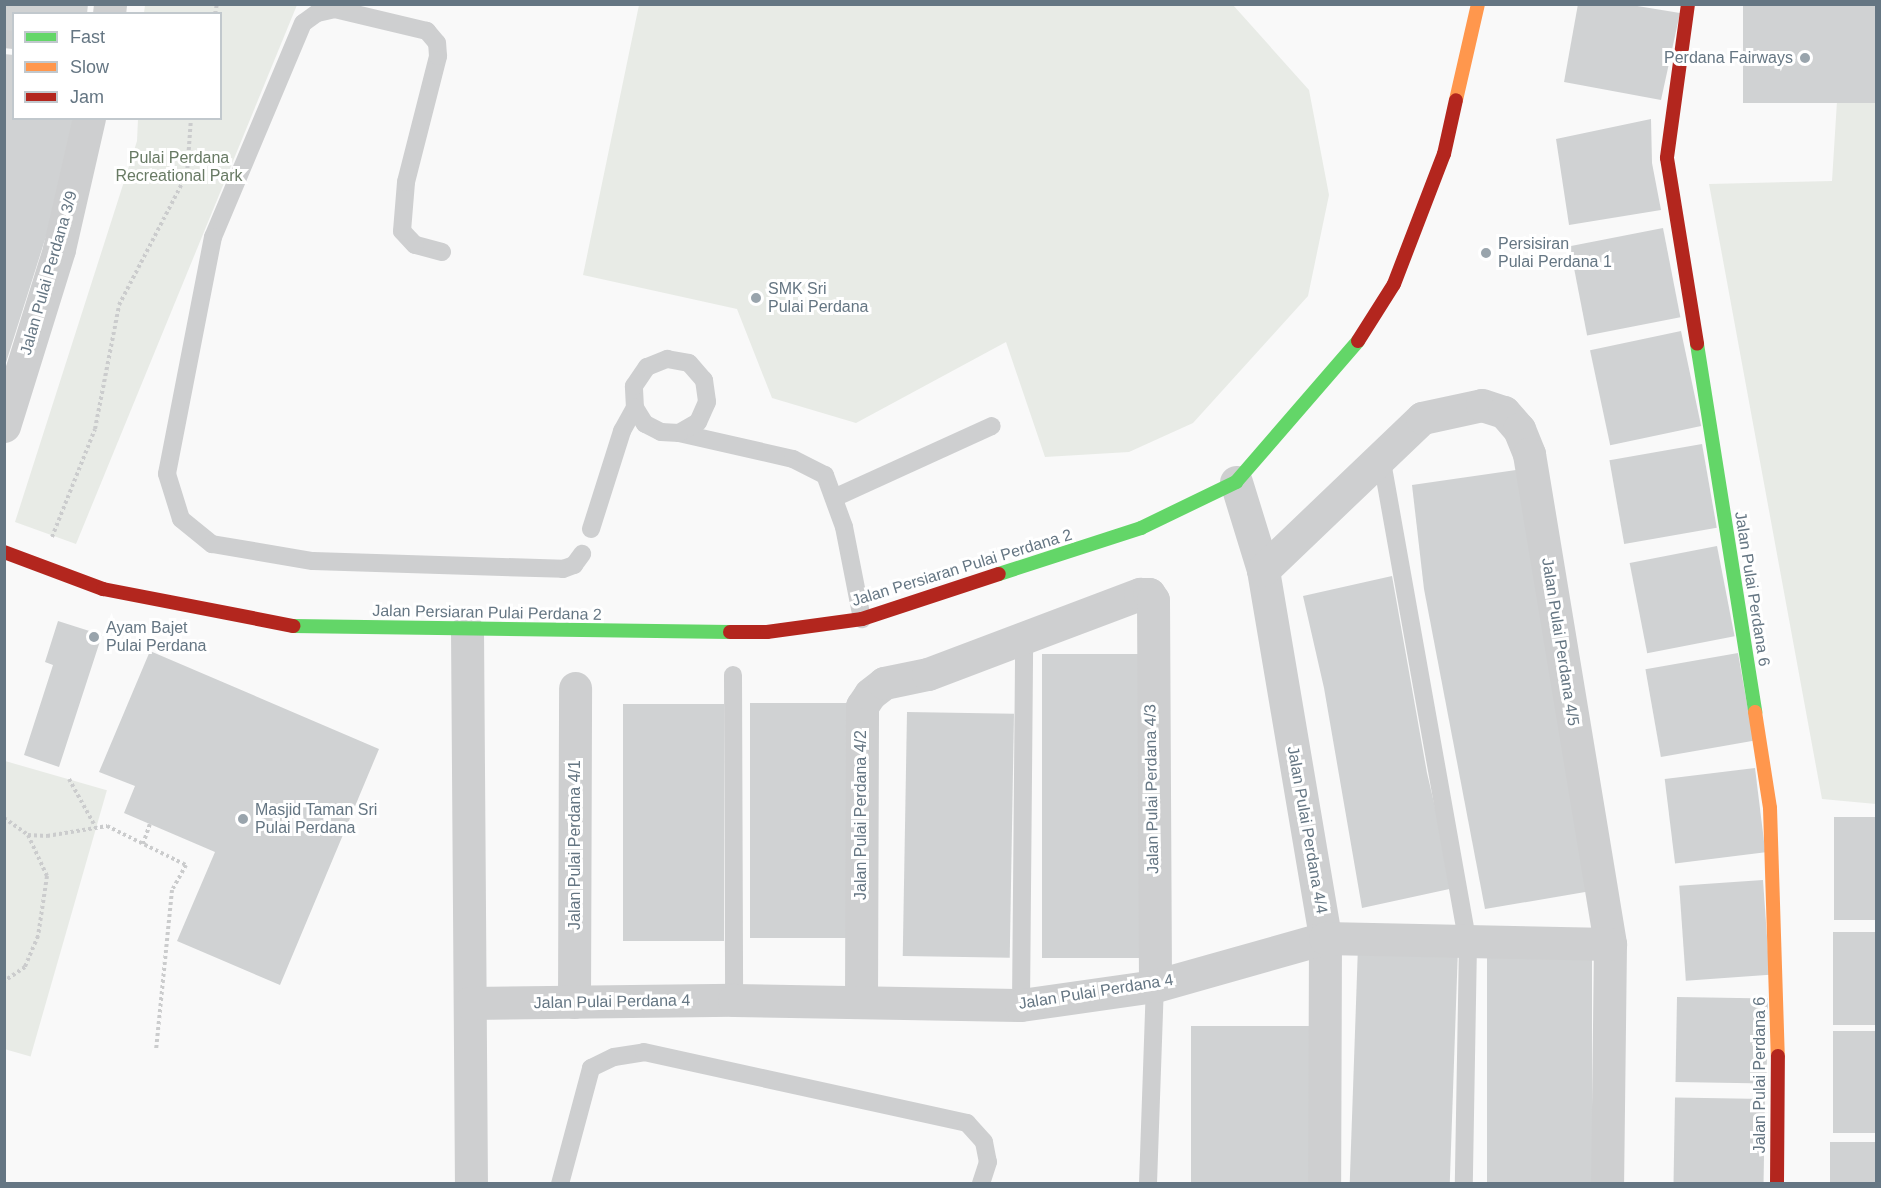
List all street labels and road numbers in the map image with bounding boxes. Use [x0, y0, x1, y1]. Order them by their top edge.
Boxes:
street label: Jalan Pulai Perdana 3/9 [16, 189, 82, 357]
street label: Jalan Pulai Perdana 6 [1730, 510, 1774, 668]
street label: Jalan Persiaran Pulai Perdana 2 [849, 525, 1075, 611]
street label: Jalan Pulai Perdana 4/5 [1537, 557, 1583, 727]
street label: Jalan Persiaran Pulai Perdana 2 [372, 601, 602, 625]
street label: Jalan Pulai Perdana 4/3 [1141, 704, 1163, 874]
street label: Jalan Pulai Perdana 4/2 [851, 730, 871, 900]
street label: Jalan Pulai Perdana 4/4 [1283, 745, 1331, 915]
street label: Jalan Pulai Perdana 4/1 [565, 760, 585, 930]
street label: Jalan Pulai Perdana 4 [1017, 970, 1175, 1014]
street label: Jalan Pulai Perdana 4 [534, 991, 690, 1013]
street label: Jalan Pulai Perdana 6 [1750, 997, 1770, 1153]

